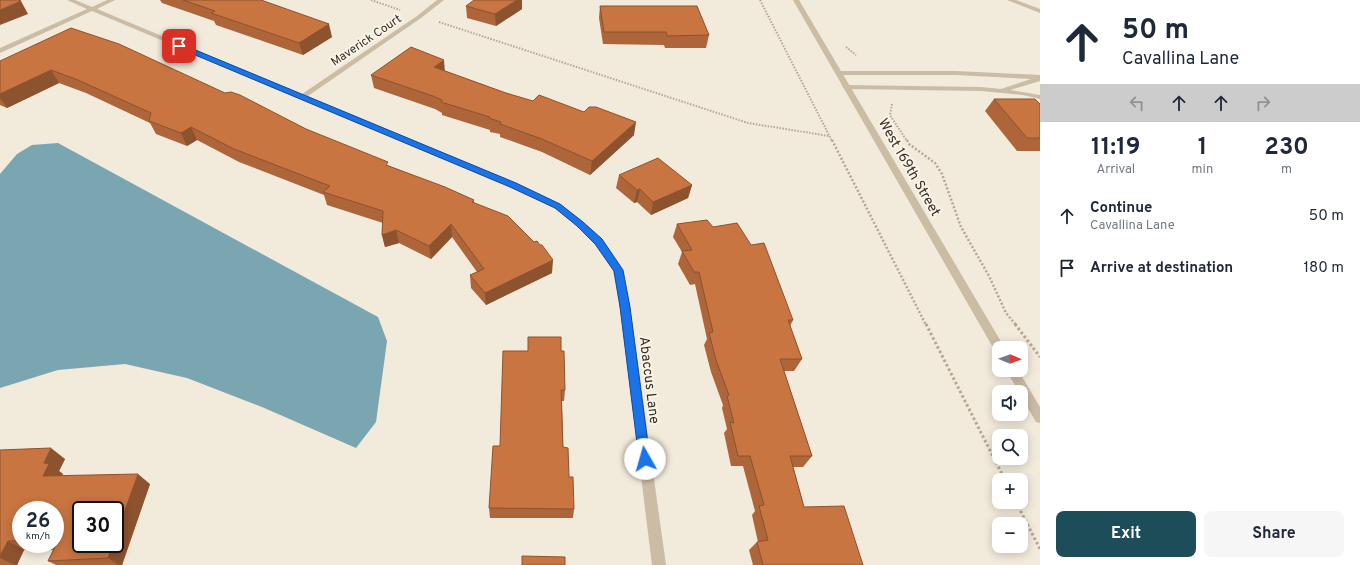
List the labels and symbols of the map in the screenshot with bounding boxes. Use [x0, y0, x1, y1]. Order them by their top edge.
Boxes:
street label: Maverick Court [328, 11, 405, 70]
pin [162, 29, 196, 63]
street label: West 169th Street [874, 116, 944, 220]
street label: Abaccus Lane [635, 336, 662, 425]
north arrow [992, 341, 1028, 377]
position arrow [624, 438, 666, 480]
speed limit sign: 30 [72, 501, 124, 553]

